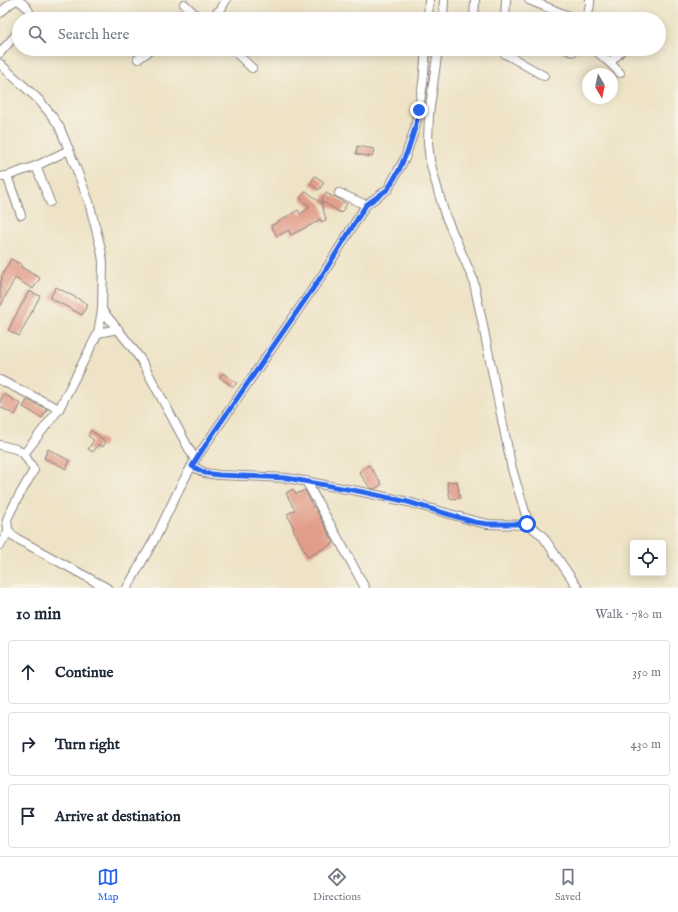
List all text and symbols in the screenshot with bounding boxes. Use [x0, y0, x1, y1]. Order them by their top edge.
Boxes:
search box [12, 12, 666, 56]
icon: search [26, 23, 48, 45]
text: Search here [58, 25, 129, 44]
north arrow [582, 68, 618, 104]
route end [410, 101, 428, 119]
route start [518, 515, 536, 533]
map controls [630, 540, 666, 576]
button: locate [630, 540, 666, 576]
text: 10 min [16, 604, 61, 625]
text: Walk · 780 m [595, 606, 662, 623]
icon: ahead [17, 661, 39, 683]
text: Continue [55, 663, 113, 682]
text: 350 m [632, 664, 661, 681]
icon: right [17, 733, 39, 755]
text: Turn right [55, 735, 120, 754]
text: 430 m [631, 736, 661, 753]
icon: arrive [17, 805, 39, 827]
text: Arrive at destination [55, 807, 181, 826]
tab: Map [97, 866, 119, 904]
tab: Directions [313, 866, 361, 904]
tab: Saved [555, 866, 581, 904]

